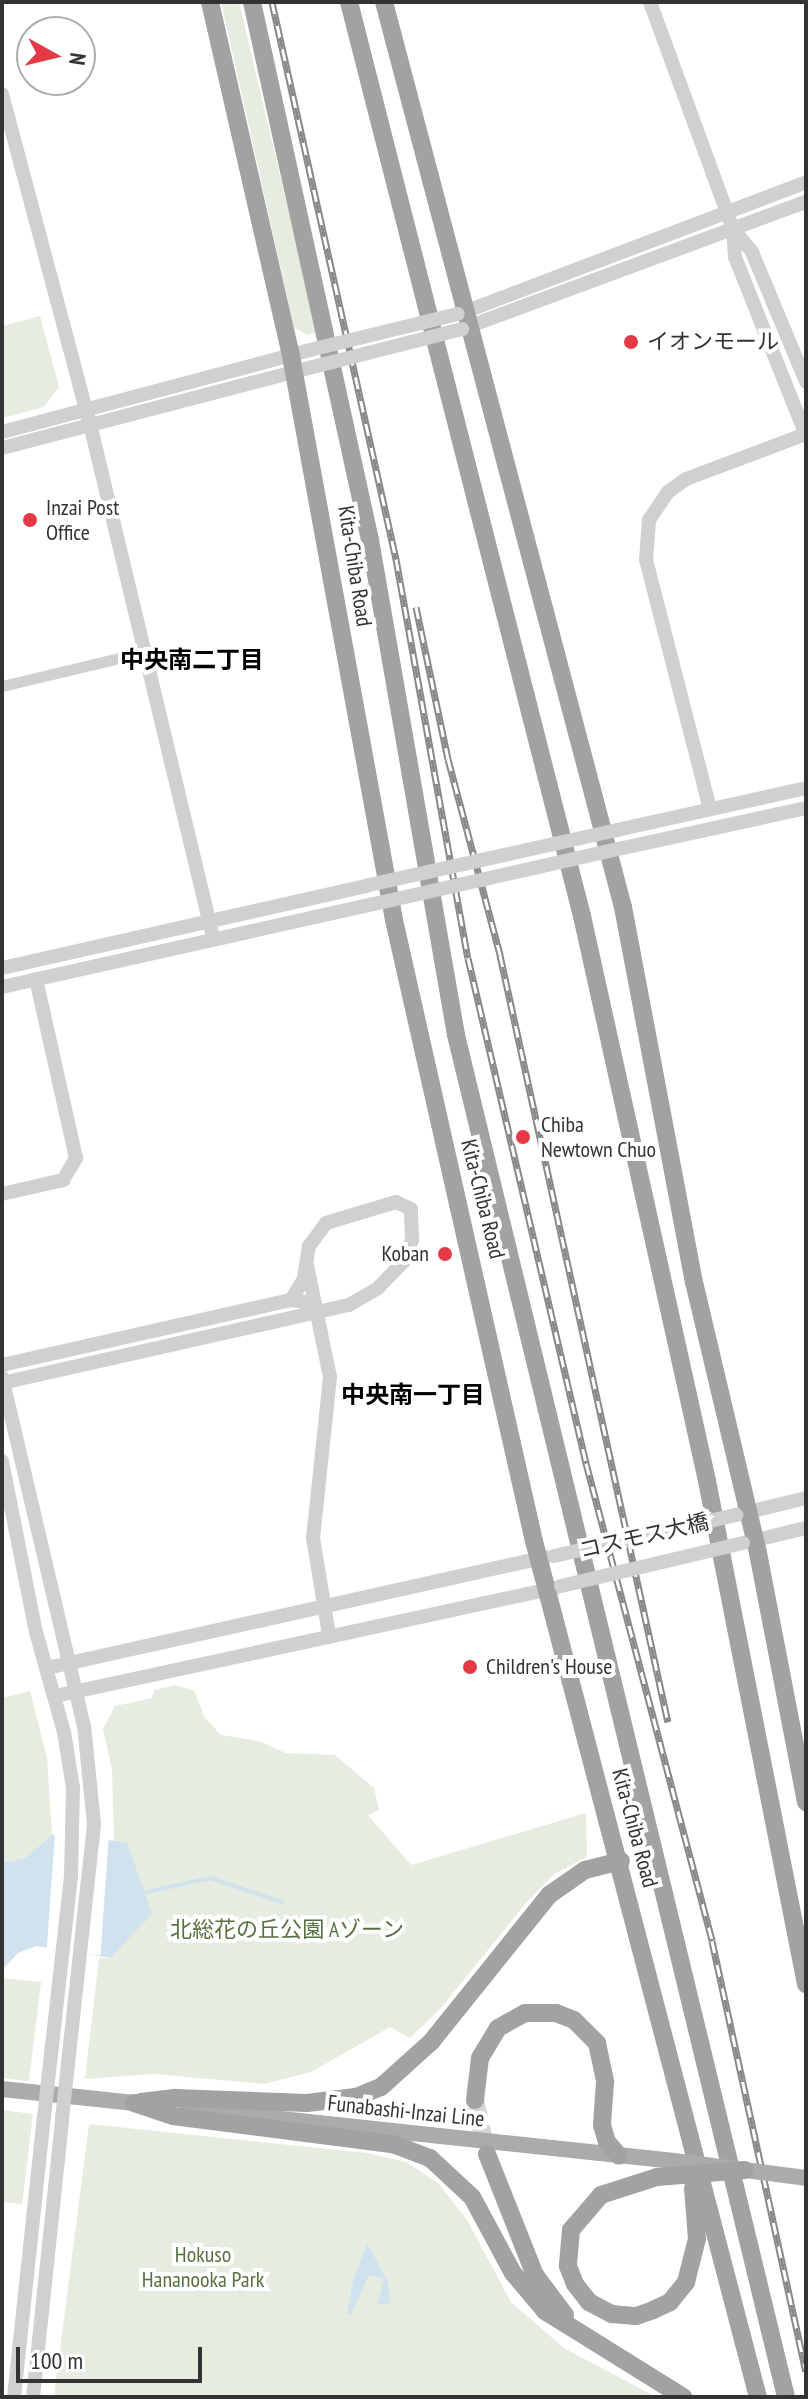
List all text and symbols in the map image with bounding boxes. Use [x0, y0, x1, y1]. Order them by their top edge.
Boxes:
north arrow [16, 16, 96, 96]
text: N [63, 51, 92, 67]
place label: イオンモール [647, 329, 779, 355]
marker: イオンモール [622, 333, 640, 351]
place label: Inzai Post Office [46, 494, 119, 546]
street label: Kita-Chiba Road [332, 504, 378, 628]
marker: Inzai Post Office [21, 511, 39, 529]
district label: 中央南二丁目 [120, 646, 264, 674]
place label: Chiba Newtown Chuo [541, 1111, 656, 1162]
marker: Chiba Newtown Chuo [512, 1126, 534, 1148]
street label: Kita-Chiba Road [455, 1137, 511, 1261]
place label: Koban [382, 1241, 429, 1267]
marker: Koban [436, 1245, 454, 1263]
district label: 中央南一丁目 [341, 1381, 485, 1409]
street label: コスモス大橋 [577, 1508, 711, 1564]
place label: Children's House [486, 1654, 612, 1680]
marker: Children's House [461, 1658, 479, 1676]
street label: Kita-Chiba Road [606, 1766, 664, 1890]
park label: 北総花の丘公園 Aゾーン [169, 1917, 405, 1943]
street label: Funabashi-Inzai Line [326, 2090, 486, 2132]
park label: Hokuso Hananooka Park [142, 2241, 264, 2292]
scale bar [20, 2331, 206, 2381]
text: 100 m [30, 2345, 83, 2376]

